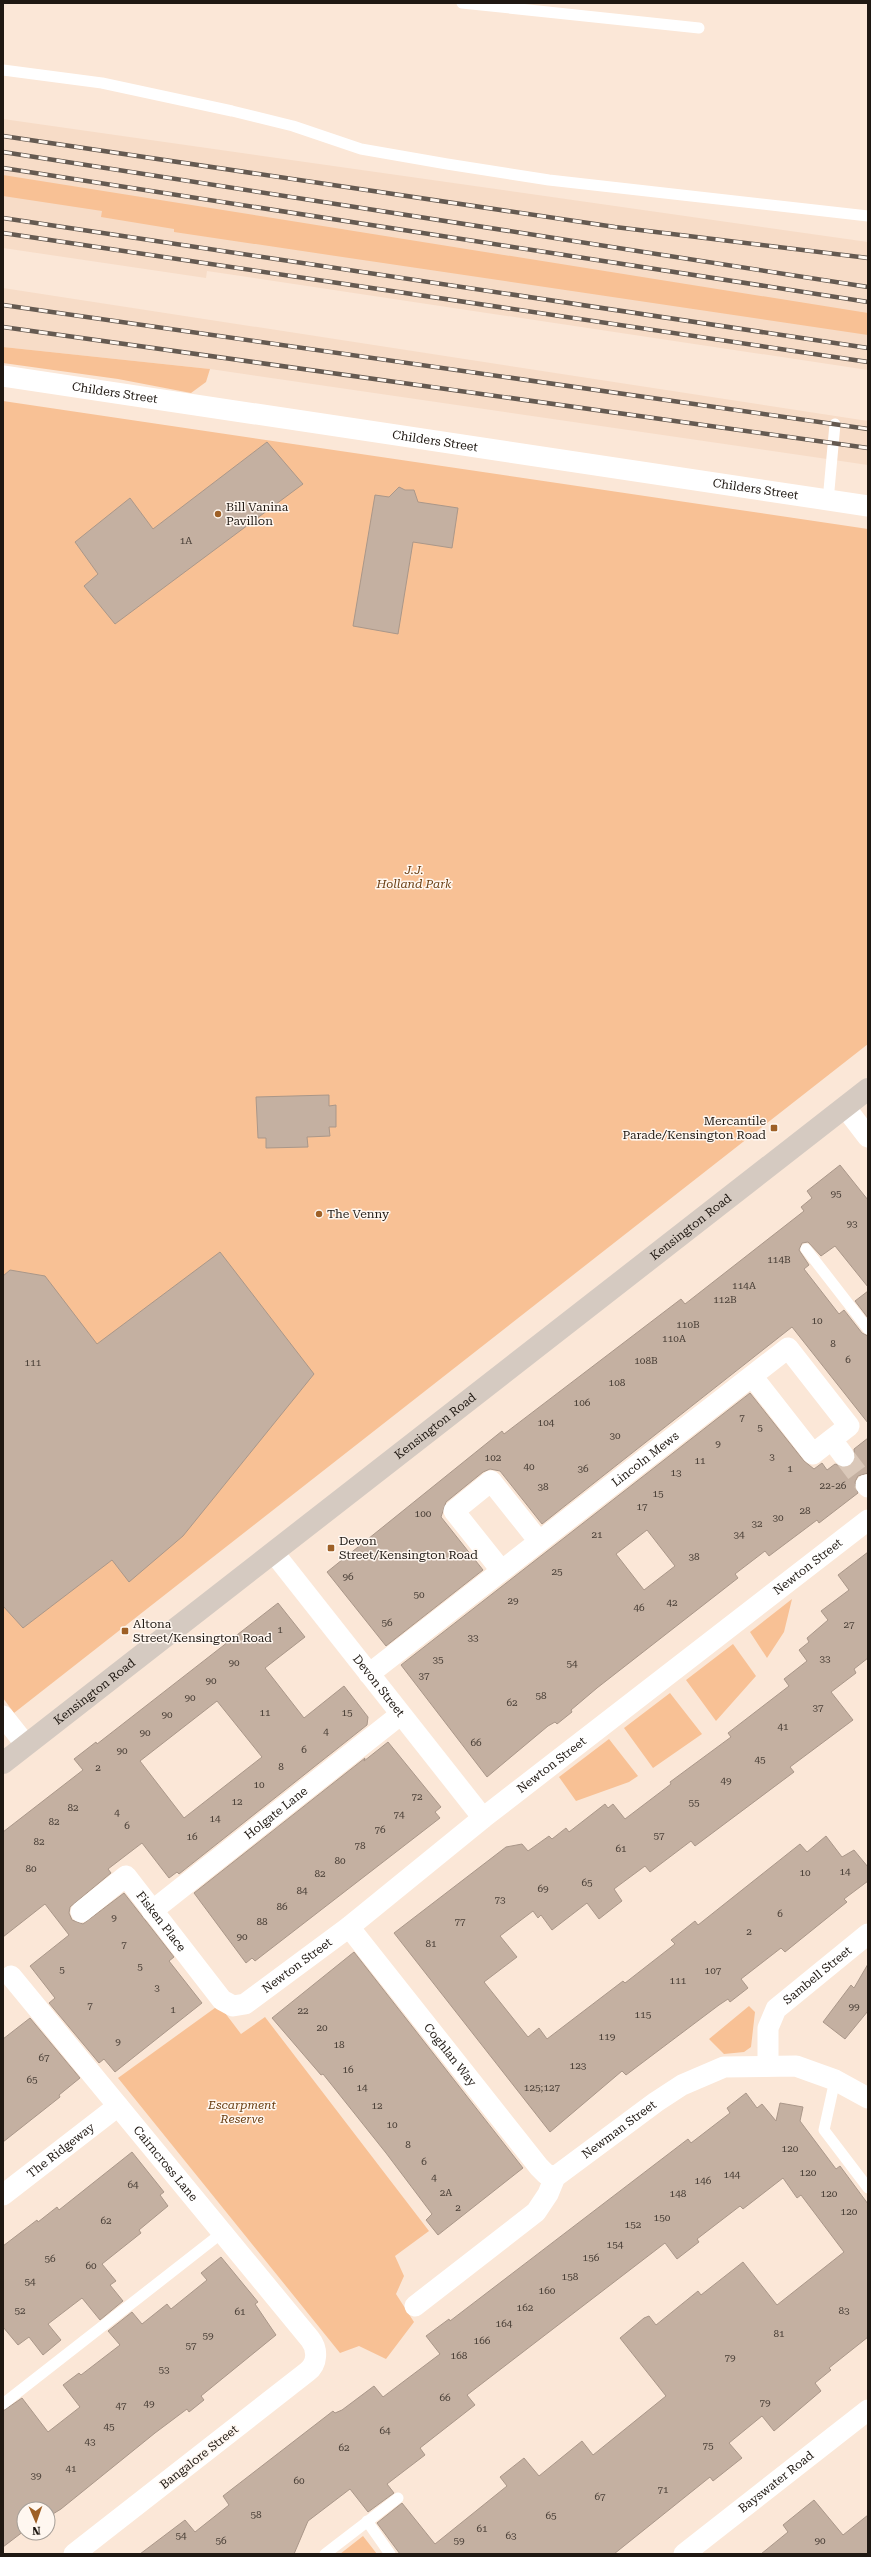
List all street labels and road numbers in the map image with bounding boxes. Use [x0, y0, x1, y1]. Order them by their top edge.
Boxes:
street label: Childers Street [71, 379, 159, 406]
street label: Childers Street [391, 428, 479, 454]
street label: Childers Street [712, 476, 800, 503]
street label: Kensington Road [647, 1191, 734, 1263]
street label: Kensington Road [392, 1390, 479, 1462]
street label: Lincoln Mews [609, 1428, 682, 1489]
street label: Newton Street [771, 1535, 845, 1598]
street label: Devon Street [350, 1652, 408, 1720]
street label: Kensington Road [51, 1656, 138, 1728]
street label: Newton Street [514, 1734, 589, 1796]
street label: Holgate Lane [242, 1784, 311, 1842]
street label: Fisken Place [133, 1888, 189, 1955]
street label: Newton Street [260, 1935, 335, 1996]
street label: Sambell Street [780, 1943, 855, 2007]
street label: Coghlan Way [421, 2020, 480, 2090]
street label: Newman Street [579, 2097, 659, 2161]
street label: The Ridgeway [24, 2119, 98, 2181]
street label: Cairncross Lane [130, 2123, 201, 2204]
street label: Bangalore Street [157, 2422, 241, 2492]
street label: Bayswater Road [736, 2448, 817, 2516]

